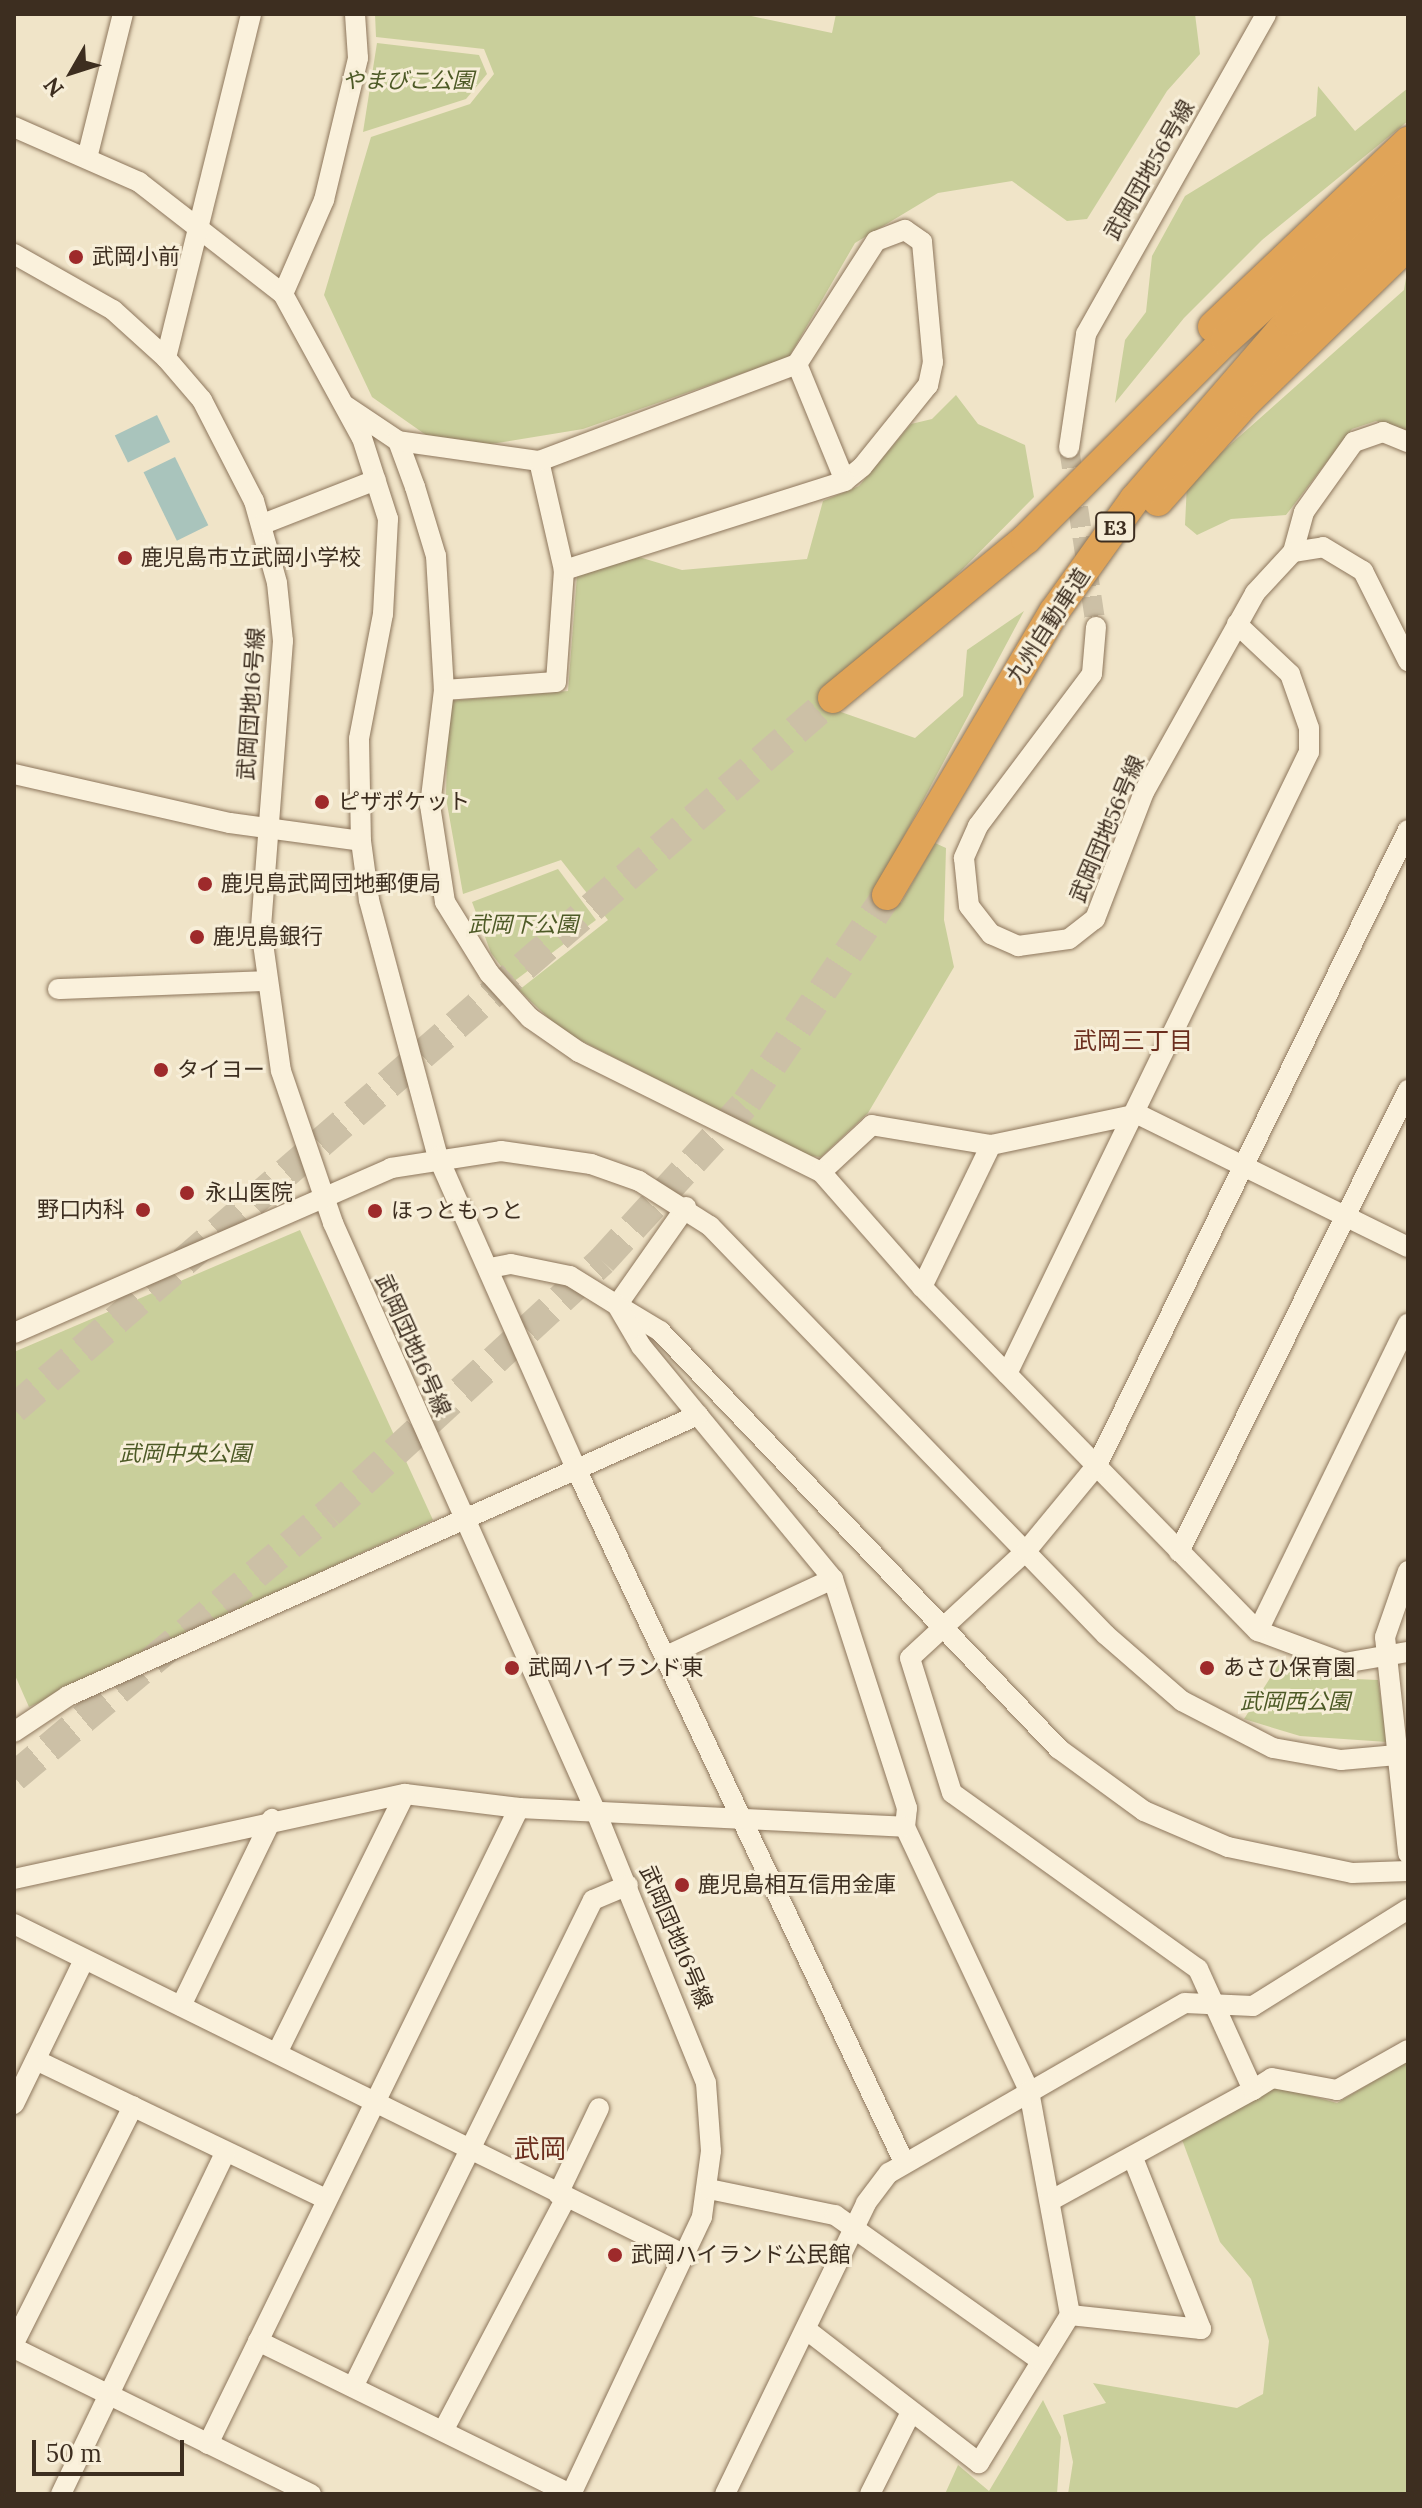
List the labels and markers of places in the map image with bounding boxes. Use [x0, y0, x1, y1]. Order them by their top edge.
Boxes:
place label: 武岡小前 [92, 244, 180, 270]
marker: 武岡小前 [67, 248, 85, 266]
place label: 鹿児島市立武岡小学校 [141, 545, 361, 571]
marker: 鹿児島市立武岡小学校 [116, 549, 134, 567]
place label: ピザポケット [338, 789, 470, 815]
marker: ピザポケット [313, 793, 331, 811]
place label: 鹿児島武岡団地郵便局 [221, 871, 441, 897]
marker: 鹿児島武岡団地郵便局 [196, 875, 214, 893]
place label: 鹿児島銀行 [213, 924, 323, 950]
marker: 鹿児島銀行 [188, 928, 206, 946]
place label: タイヨー [177, 1057, 265, 1083]
marker: タイヨー [152, 1061, 170, 1079]
place label: 永山医院 [205, 1180, 293, 1206]
marker: 永山医院 [176, 1182, 198, 1204]
place label: 野口内科 [37, 1197, 125, 1223]
place label: ほっともっと [391, 1198, 523, 1224]
marker: 野口内科 [132, 1199, 154, 1221]
marker: ほっともっと [366, 1202, 384, 1220]
place label: 武岡ハイランド東 [528, 1655, 704, 1681]
place label: あさひ保育園 [1223, 1655, 1355, 1681]
marker: 武岡ハイランド東 [503, 1659, 521, 1677]
marker: あさひ保育園 [1198, 1659, 1216, 1677]
place label: 鹿児島相互信用金庫 [698, 1872, 896, 1898]
marker: 鹿児島相互信用金庫 [673, 1876, 691, 1894]
place label: 武岡ハイランド公民館 [631, 2242, 851, 2268]
marker: 武岡ハイランド公民館 [606, 2246, 624, 2264]

